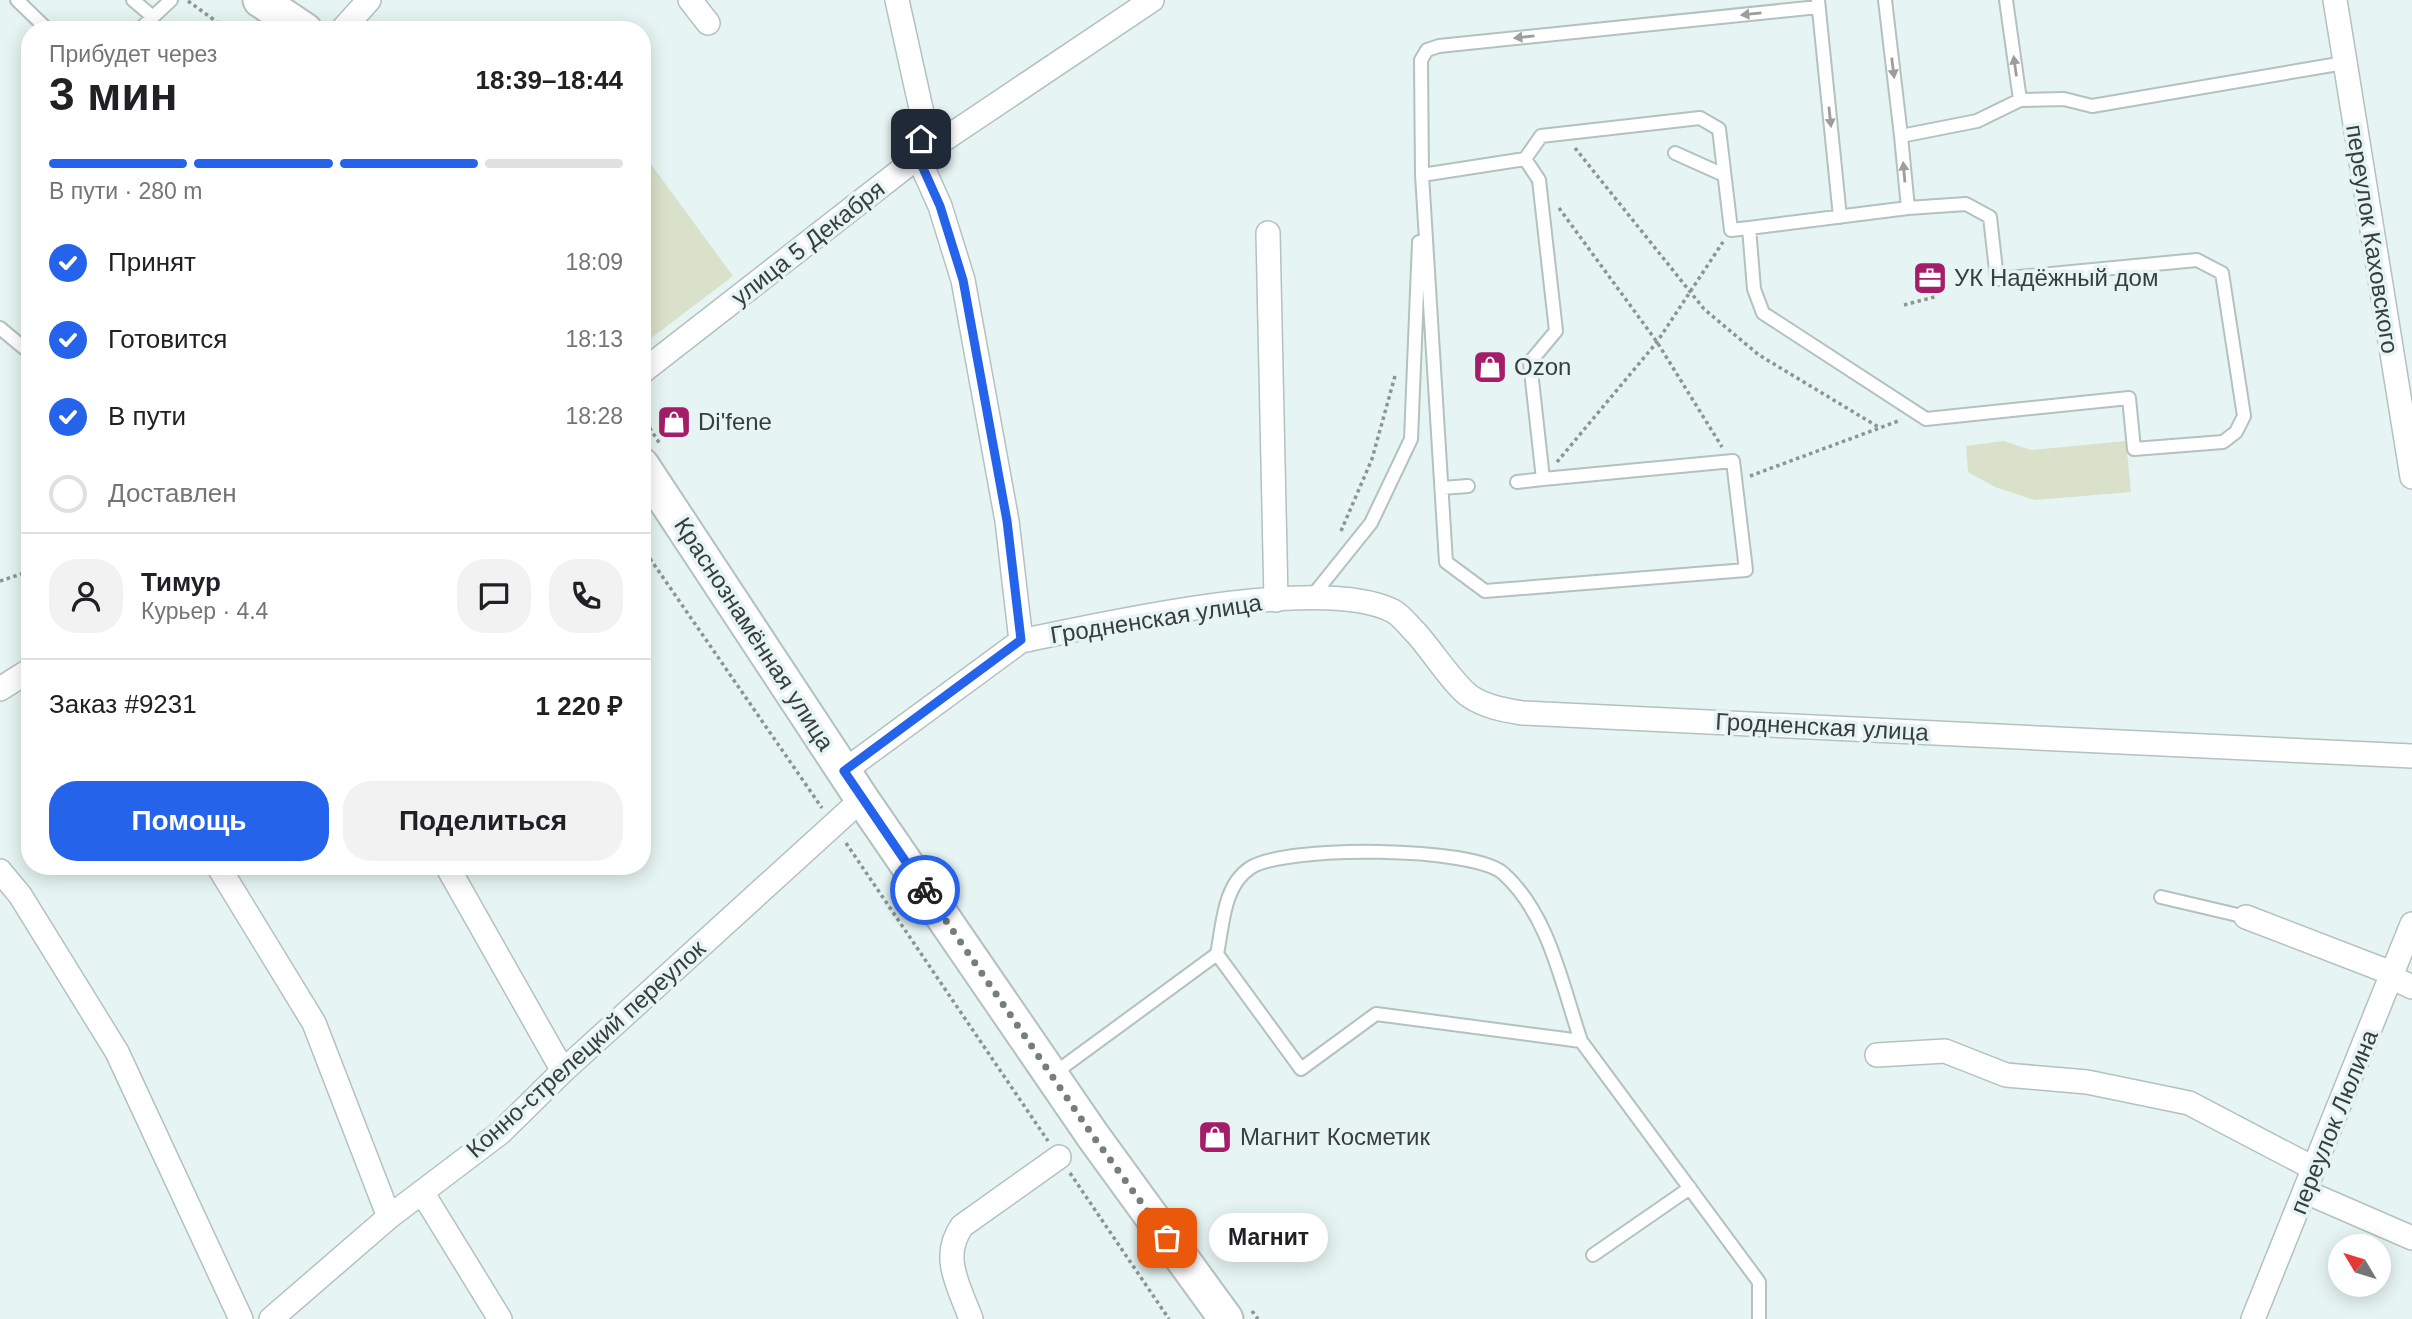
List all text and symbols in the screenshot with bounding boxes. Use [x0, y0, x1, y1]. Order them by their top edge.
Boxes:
one-way arrow [1739, 9, 1761, 20]
one-way arrow [1513, 32, 1535, 43]
text: Прибудет через [49, 41, 217, 67]
one-way arrow [2010, 55, 2021, 77]
one-way arrow [1888, 57, 1899, 79]
text: 18:39–18:44 [476, 65, 623, 95]
text: 3 мин [49, 68, 177, 120]
one-way arrow [1825, 106, 1836, 128]
pin [891, 109, 951, 169]
icon: home [902, 120, 940, 158]
street label: переулок Каховского [2341, 122, 2404, 355]
one-way arrow [1899, 161, 1910, 183]
street label: улица 5 Декабря [726, 175, 889, 311]
text: В пути · 280 m [49, 178, 202, 204]
icon: check [49, 244, 87, 282]
text: Принят [108, 247, 196, 277]
text: 18:09 [565, 249, 623, 275]
office icon: УК Надёжный дом [1911, 259, 1949, 297]
place label: УК Надёжный дом [1954, 264, 2158, 291]
icon: check [49, 321, 87, 359]
text: Готовится [108, 324, 227, 354]
text: 18:13 [565, 326, 623, 352]
shop icon: Ozon [1471, 348, 1509, 386]
place label: Ozon [1514, 353, 1571, 380]
icon: check [49, 398, 87, 436]
text: В пути [108, 401, 186, 431]
text: 18:28 [565, 403, 623, 429]
shop icon: Di'fene [655, 403, 693, 441]
place label: Di'fene [698, 408, 772, 435]
text: Доставлен [108, 478, 237, 508]
street label: Краснознамённая улица [669, 512, 840, 756]
button: person [49, 559, 123, 633]
button: chat [457, 559, 531, 633]
button: phone [549, 559, 623, 633]
text: Тимур [141, 567, 221, 597]
street label: Гродненская улица [1048, 588, 1264, 649]
text: Курьер · 4.4 [141, 598, 268, 624]
text: Заказ #9231 [49, 689, 197, 719]
text: 1 220 ₽ [536, 691, 623, 721]
street label: Гродненская улица [1715, 707, 1930, 746]
button: Помощь [49, 781, 329, 861]
button: Поделиться [343, 781, 623, 861]
courier [890, 855, 960, 925]
icon: bike [906, 871, 944, 909]
street label: Конно-стрелецкий переулок [461, 934, 711, 1163]
street label: переулок Люлина [2284, 1025, 2383, 1218]
shop icon: Магнит Косметик [1196, 1118, 1234, 1156]
place label: Магнит Косметик [1240, 1123, 1430, 1150]
pin [1137, 1208, 1197, 1268]
callout: Магнит [1209, 1214, 1328, 1262]
icon: bag [1148, 1219, 1186, 1257]
text: Магнит [1228, 1224, 1309, 1250]
north arrow [2328, 1234, 2390, 1297]
map controls [2328, 1234, 2391, 1297]

